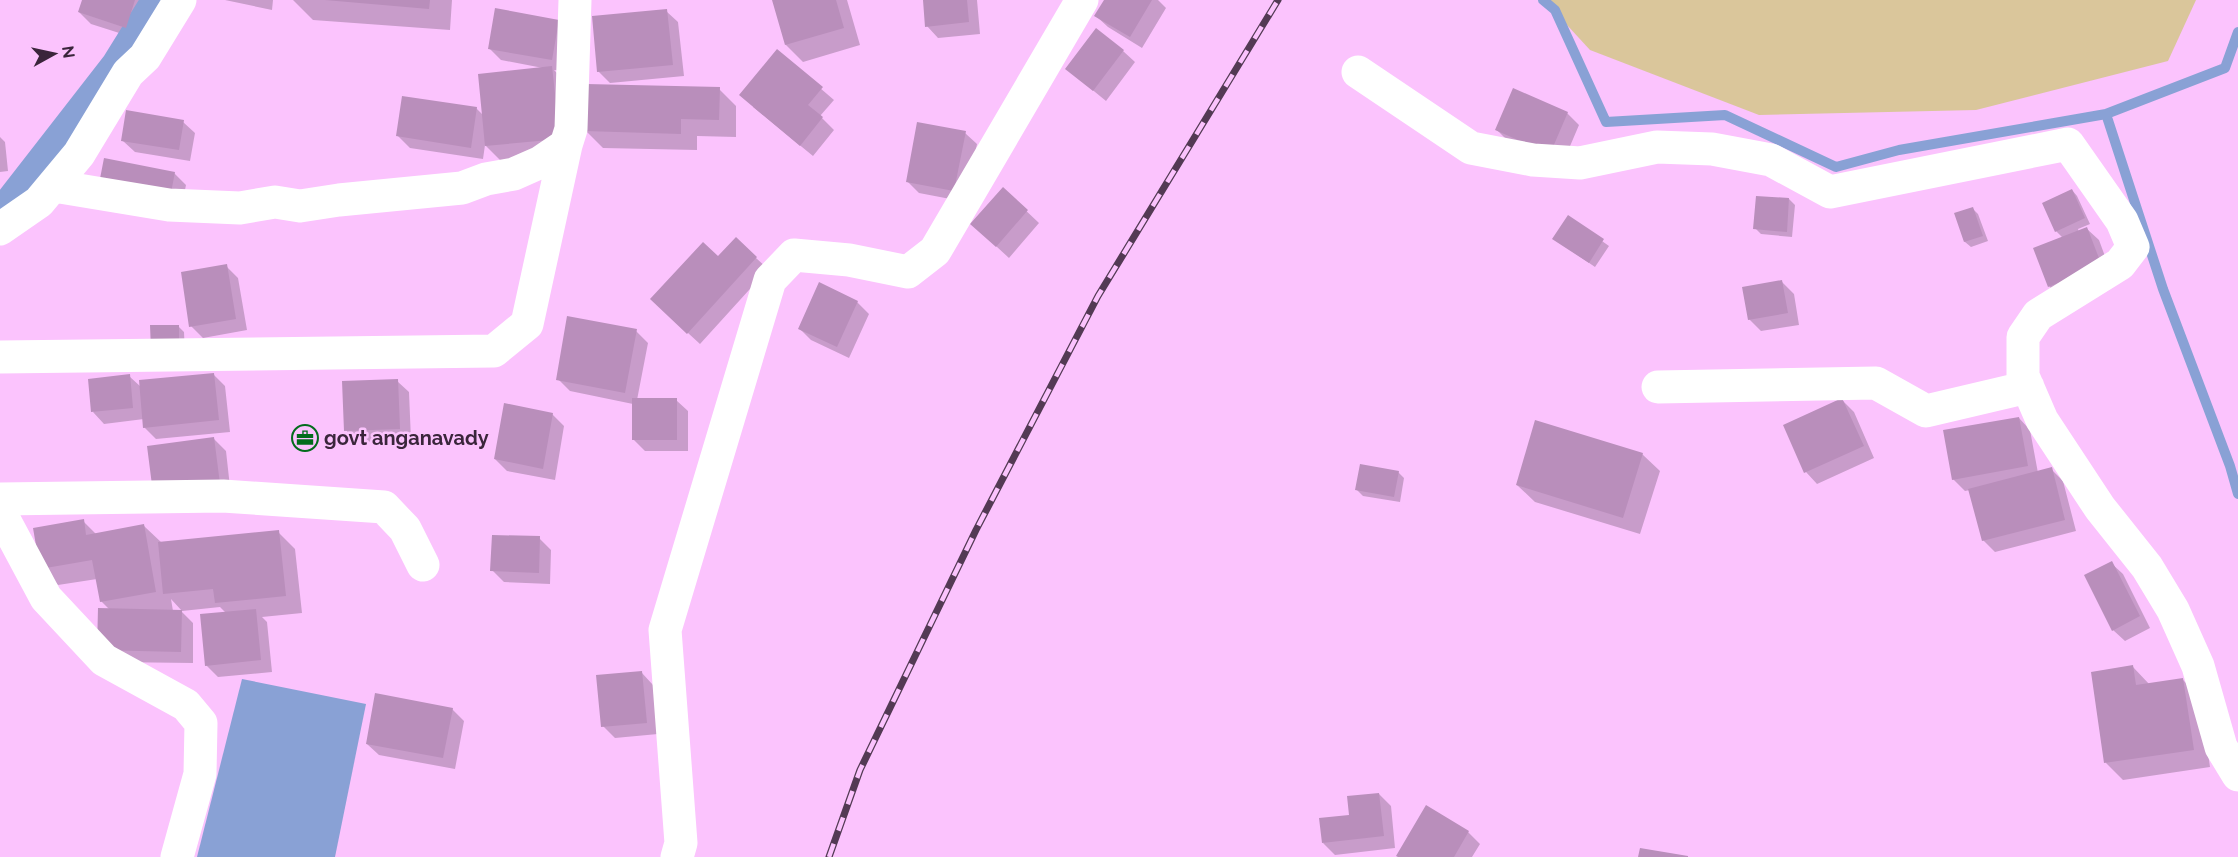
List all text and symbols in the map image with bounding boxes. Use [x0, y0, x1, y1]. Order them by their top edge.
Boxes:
north arrow [24, 24, 84, 84]
text: N [58, 45, 79, 59]
office icon: govt anganavady [290, 423, 320, 453]
place label: govt anganavady [324, 426, 489, 450]

